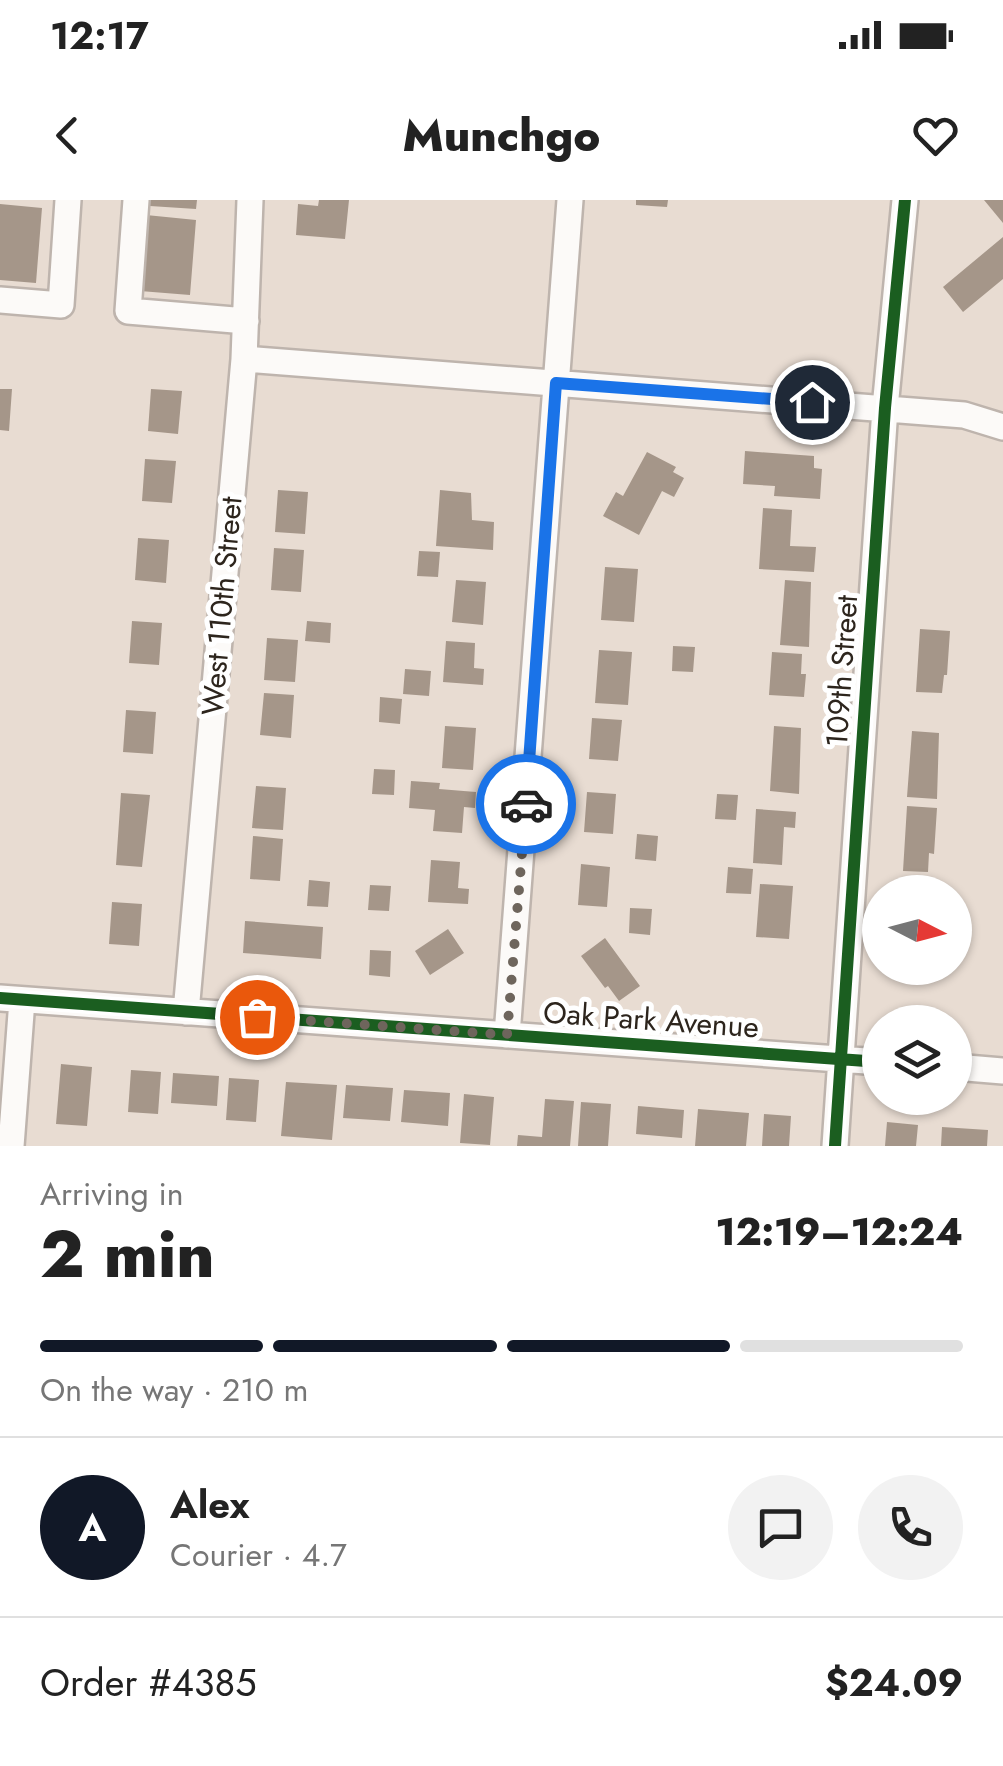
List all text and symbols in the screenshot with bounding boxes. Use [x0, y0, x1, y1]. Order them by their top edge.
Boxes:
text: 12:17 [50, 8, 149, 63]
text: Munchgo [403, 103, 600, 168]
icon: back [40, 108, 95, 163]
icon: heart [908, 108, 963, 163]
pin [770, 360, 855, 445]
icon: home [785, 375, 840, 430]
street label: West 110th Street [191, 494, 253, 717]
street label: 109th Street [815, 593, 868, 748]
courier [476, 754, 576, 854]
icon: car [499, 777, 554, 832]
north arrow [862, 875, 972, 985]
map controls [862, 875, 972, 1115]
pin [215, 975, 300, 1060]
icon: bag [230, 990, 285, 1045]
street label: Oak Park Avenue [542, 991, 760, 1048]
button: layers [862, 1005, 972, 1115]
text: Arriving in [40, 1171, 184, 1217]
text: 12:19–12:24 [716, 1204, 963, 1259]
text: 2 min [40, 1207, 215, 1301]
text: On the way · 210 m [40, 1367, 308, 1413]
button: chat [728, 1475, 833, 1580]
button: phone [858, 1475, 963, 1580]
text: Alex [170, 1477, 250, 1532]
text: A [79, 1500, 106, 1555]
text: Courier · 4.7 [170, 1532, 347, 1578]
text: Order #4385 [40, 1655, 257, 1710]
text: $24.09 [825, 1655, 963, 1710]

